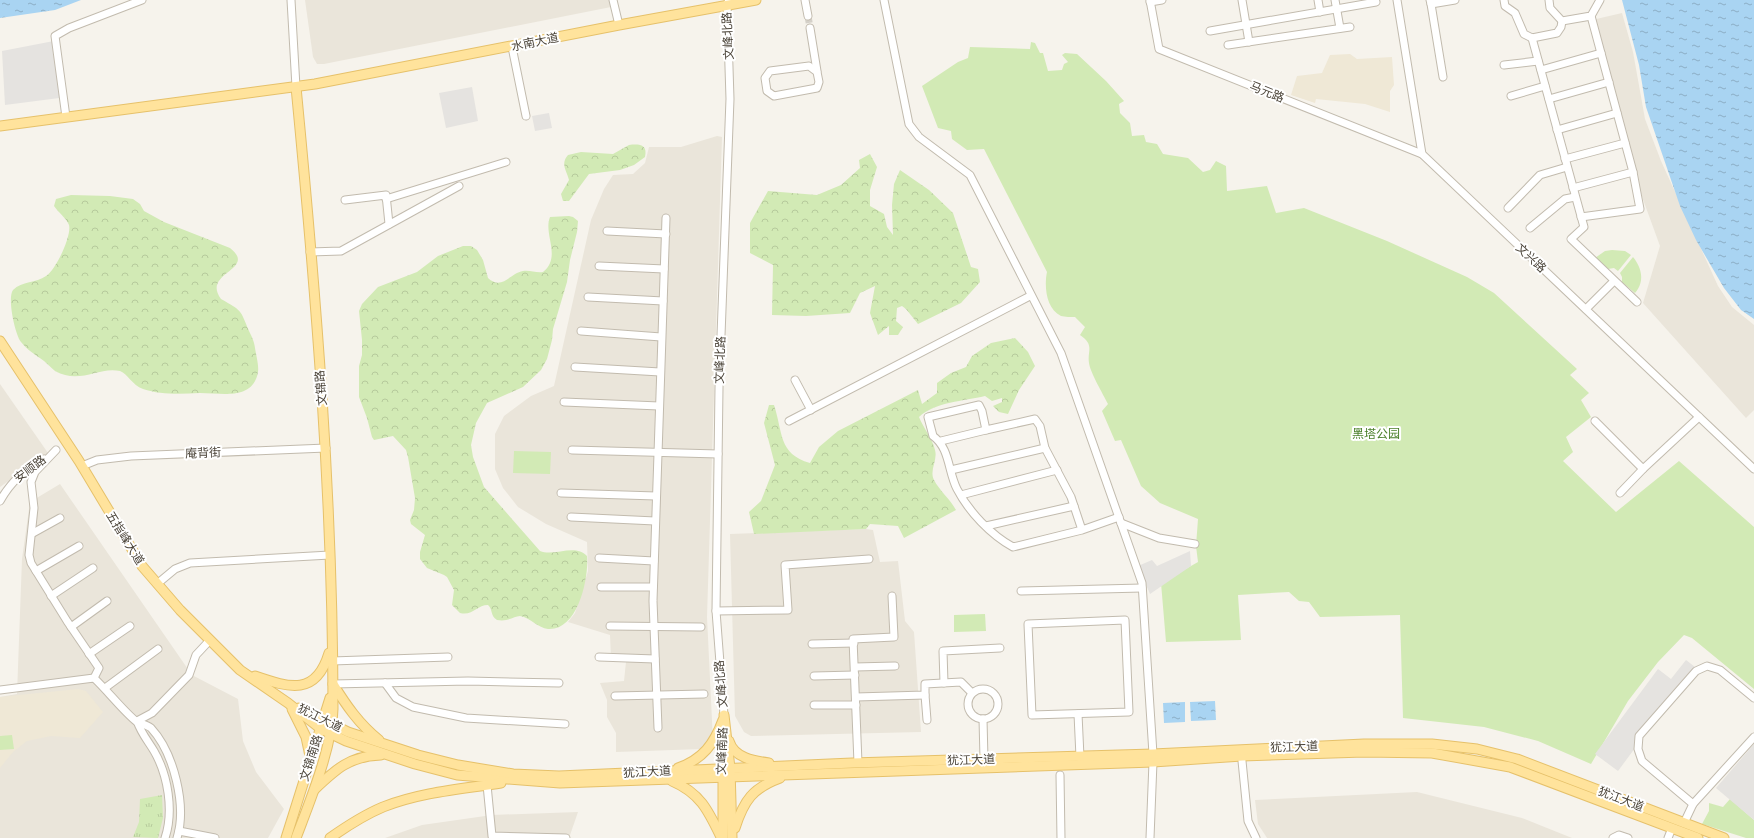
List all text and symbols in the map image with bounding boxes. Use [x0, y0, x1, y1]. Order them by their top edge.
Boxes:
street label: 文峰北路 [718, 12, 738, 60]
street label: 水南大道 [510, 28, 560, 56]
street label: 马元路 [1247, 77, 1287, 107]
street label: 文兴路 [1512, 239, 1550, 277]
street label: 文峰北路 [710, 336, 730, 384]
street label: 文锦路 [310, 369, 332, 407]
park label: 黑塔公园 [1352, 425, 1400, 443]
street label: 庵背街 [185, 443, 221, 463]
street label: 安顺路 [10, 451, 50, 487]
street label: 五指峰大道 [101, 508, 149, 568]
street label: 文峰北路 [710, 659, 732, 709]
street label: 犹江大道 [294, 699, 346, 737]
street label: 文峰南路 [712, 727, 732, 775]
street label: 文锦南路 [295, 732, 327, 784]
street label: 犹江大道 [1270, 737, 1318, 757]
street label: 犹江大道 [947, 750, 995, 770]
street label: 犹江大道 [623, 762, 671, 782]
street label: 犹江大道 [1595, 782, 1647, 816]

